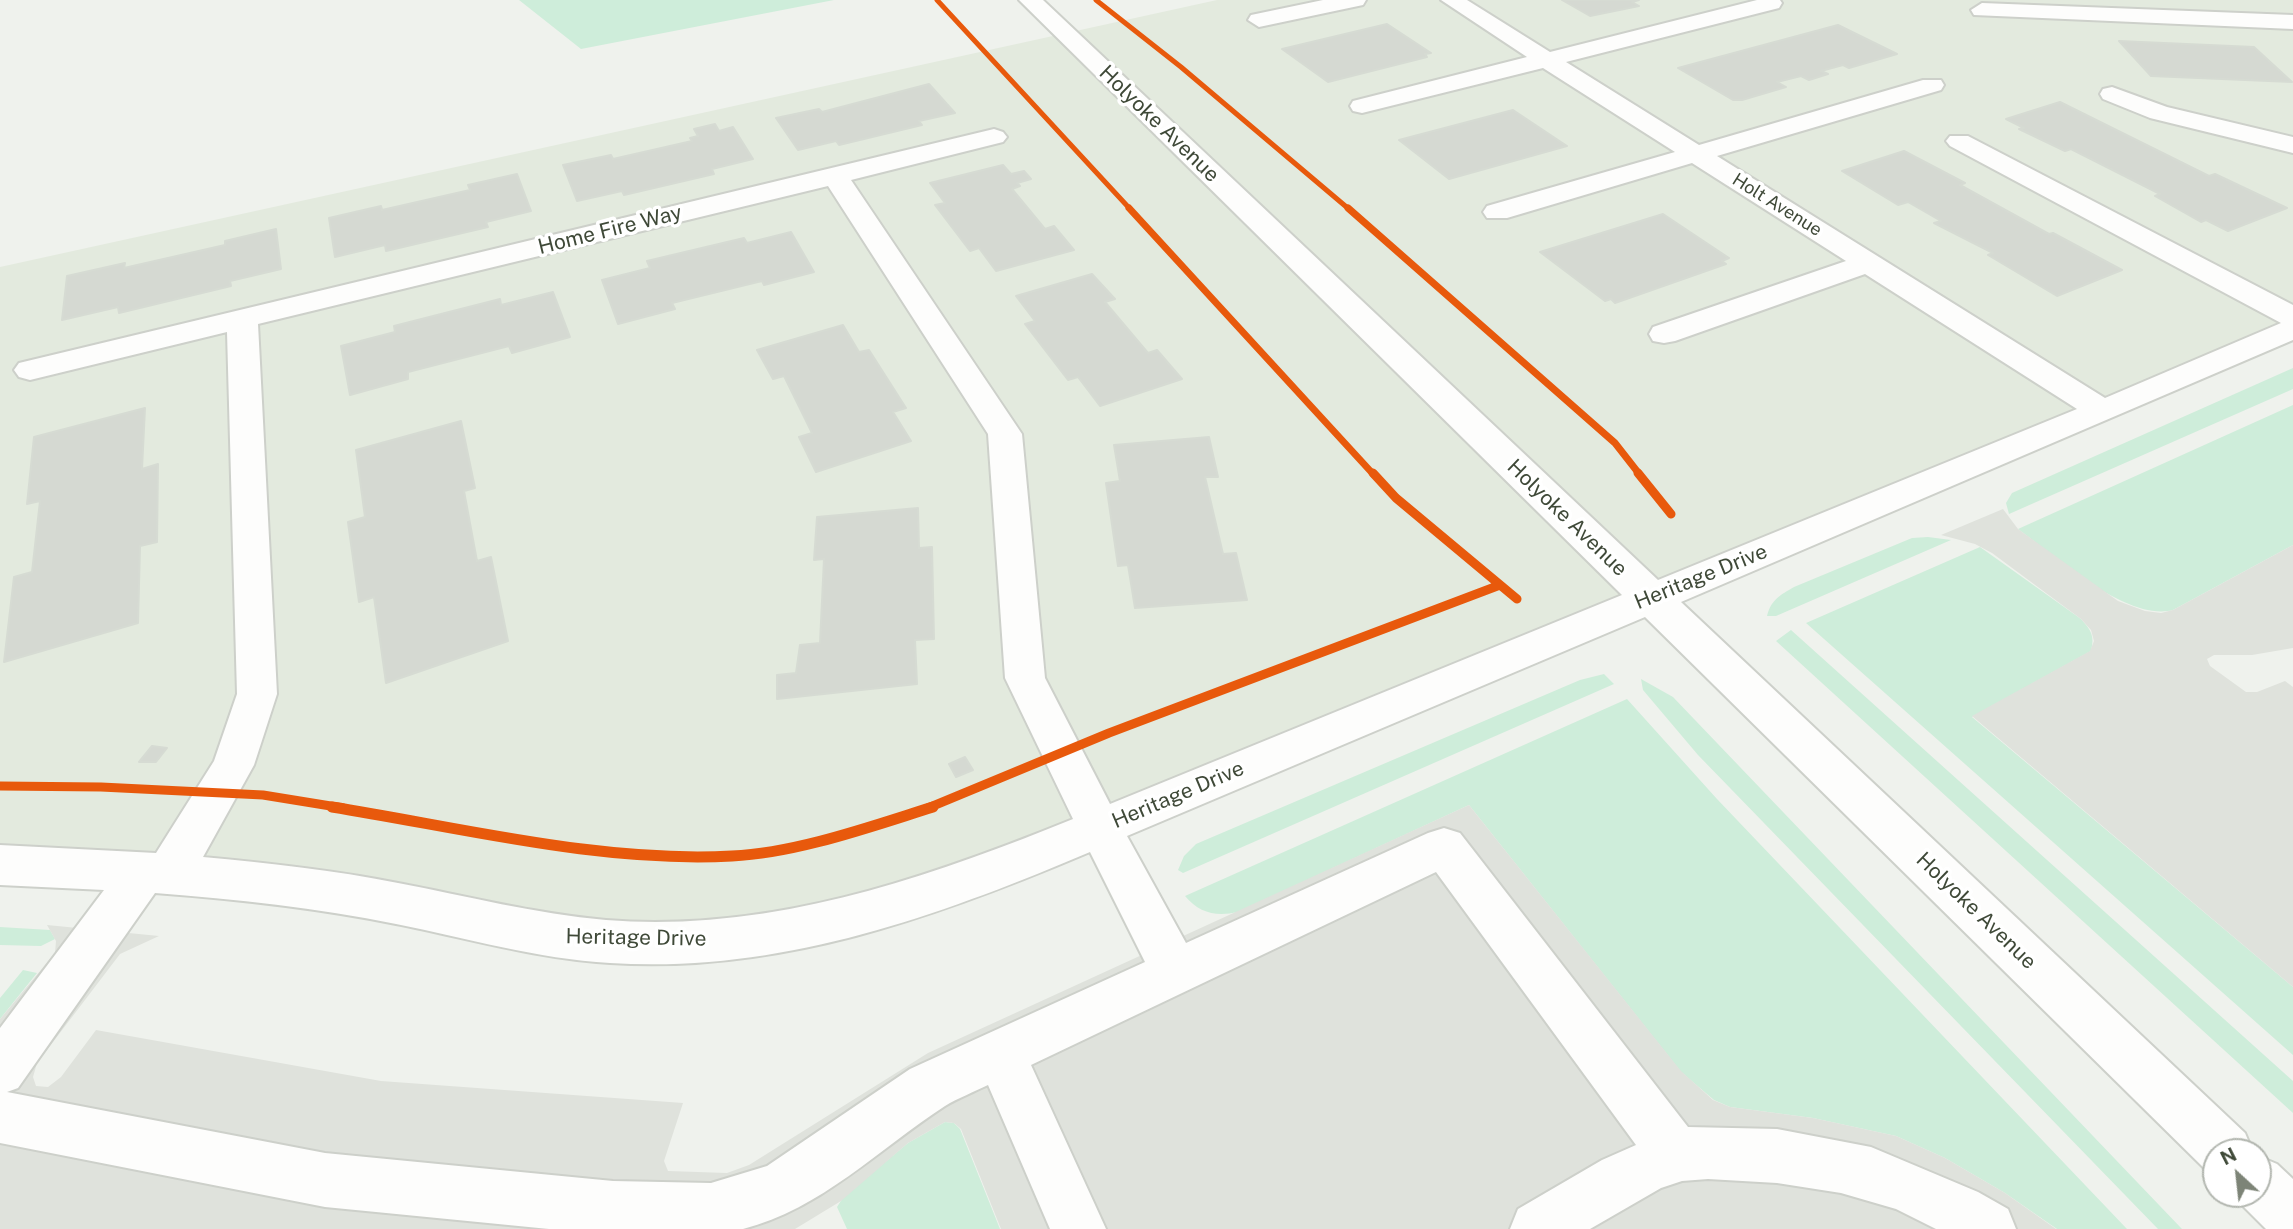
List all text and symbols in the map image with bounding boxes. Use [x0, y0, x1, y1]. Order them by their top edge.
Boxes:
street label: Holyoke Avenue [1094, 60, 1224, 188]
street label: Holt Avenue [1728, 169, 1826, 241]
street label: Home Fire Way [535, 200, 685, 260]
street label: Holyoke Avenue [1502, 454, 1632, 582]
street label: Heritage Drive [1631, 539, 1771, 615]
street label: Heritage Drive [1108, 756, 1248, 834]
street label: Holyoke Avenue [1911, 847, 2041, 975]
street label: Heritage Drive [565, 924, 707, 952]
north arrow [2202, 1138, 2272, 1208]
text: N [2217, 1143, 2240, 1169]

